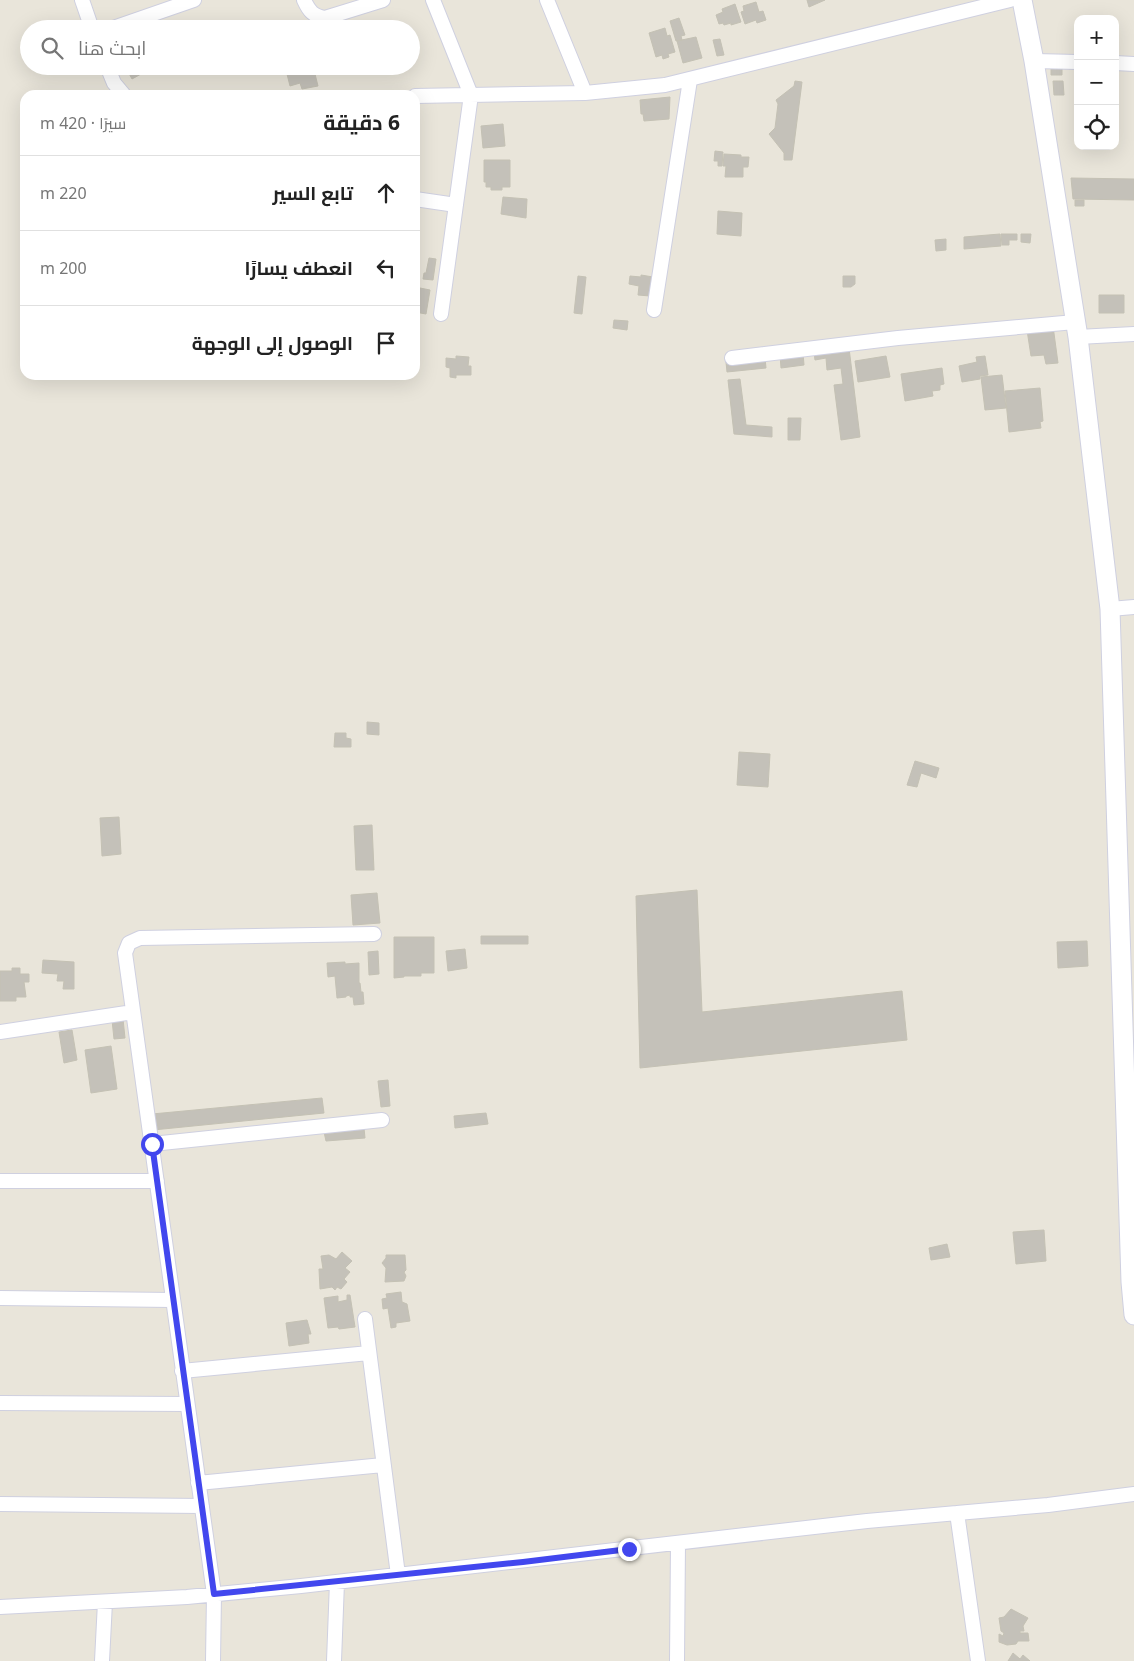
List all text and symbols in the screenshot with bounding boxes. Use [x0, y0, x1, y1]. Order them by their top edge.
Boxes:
map controls [1074, 15, 1119, 150]
button: + [1074, 15, 1119, 60]
search box [20, 20, 420, 75]
icon: search [38, 34, 66, 62]
text: ابحث هنا [78, 35, 146, 61]
button: − [1074, 60, 1119, 105]
button: locate [1074, 105, 1119, 150]
text: 6 دقيقة [323, 108, 400, 136]
text: سيرًا · 420 m [40, 112, 126, 134]
icon: ahead [372, 179, 400, 207]
text: تابع السير [273, 180, 353, 206]
text: 220 m [40, 182, 87, 204]
icon: left [372, 254, 400, 282]
text: انعطف يسارًا [244, 255, 353, 281]
text: 200 m [40, 257, 87, 279]
icon: arrive [372, 329, 400, 357]
text: الوصول إلى الوجهة [192, 330, 353, 356]
route start [141, 1133, 164, 1156]
route end [618, 1538, 641, 1561]

